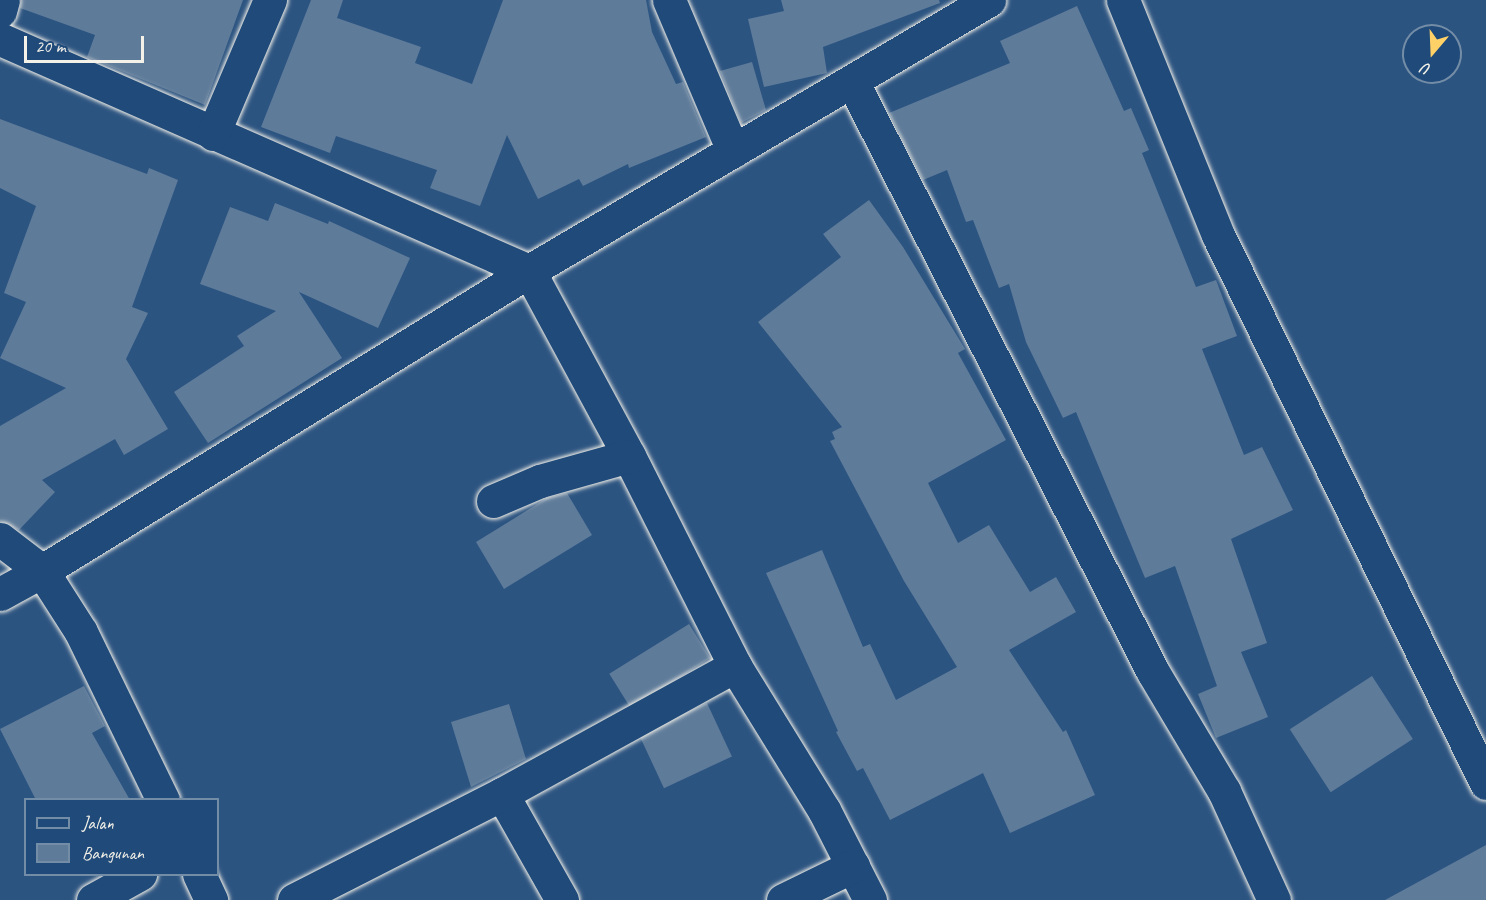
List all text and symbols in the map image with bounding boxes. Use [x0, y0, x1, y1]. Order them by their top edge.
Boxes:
scale bar [27, 24, 147, 62]
north arrow [1402, 24, 1462, 84]
text: 20 m [35, 35, 66, 57]
text: U [1420, 58, 1434, 80]
legend [24, 798, 219, 876]
text: Jalan [82, 812, 114, 834]
text: Bangunan [82, 842, 144, 864]

